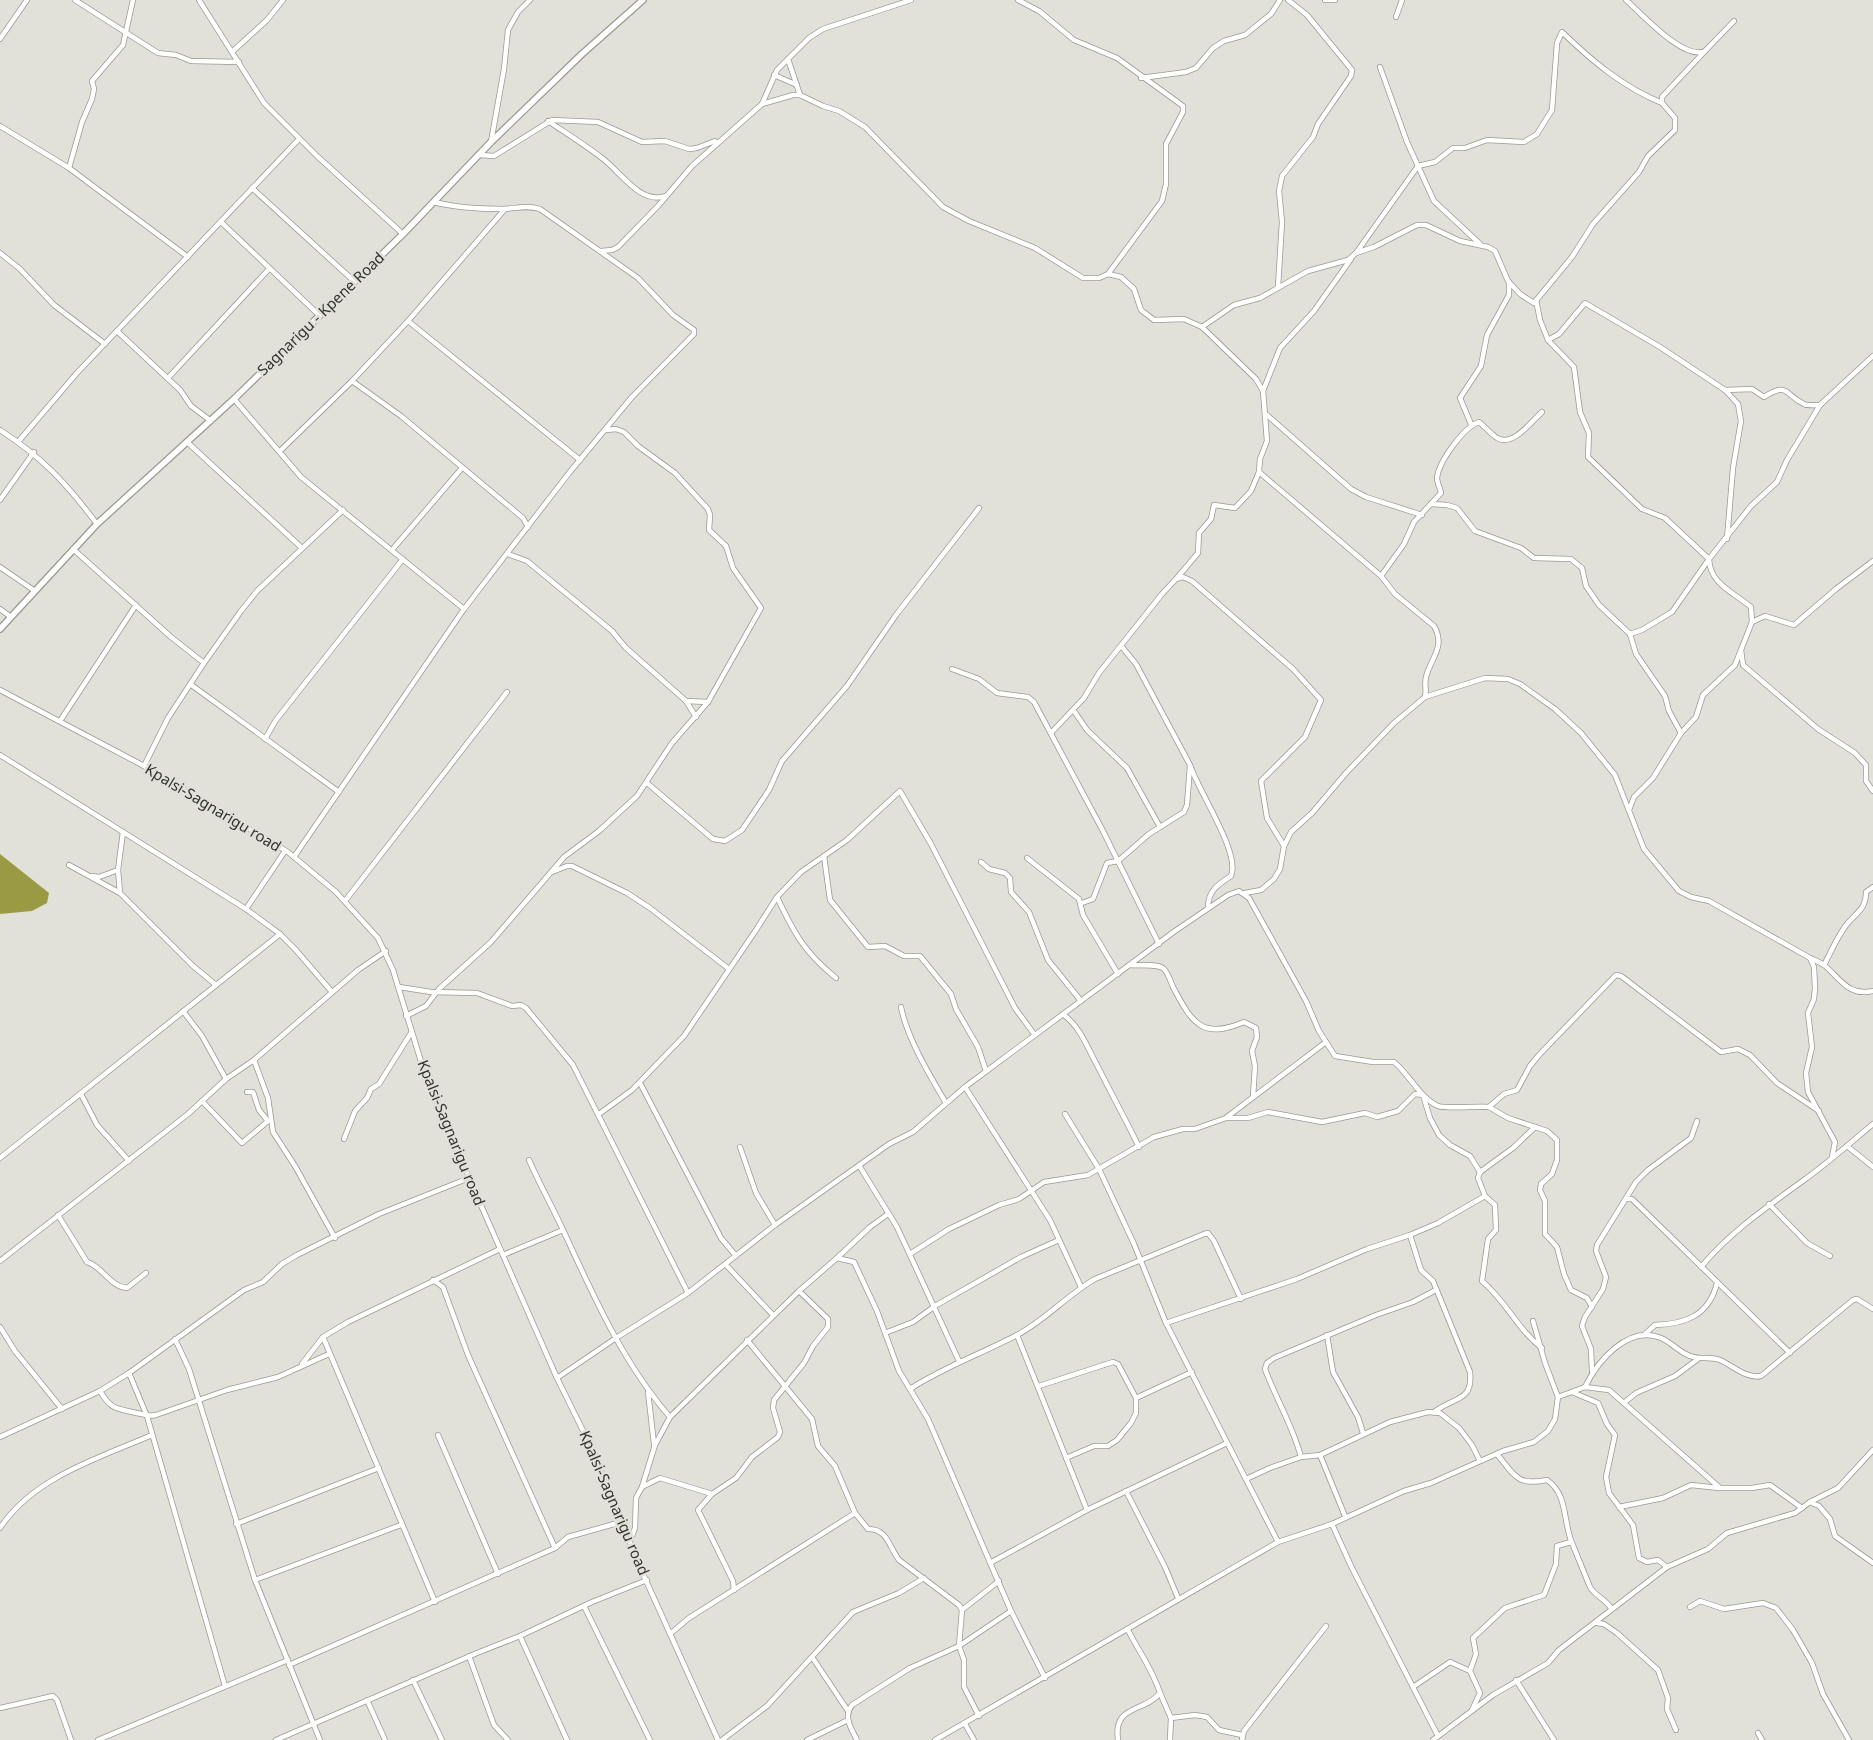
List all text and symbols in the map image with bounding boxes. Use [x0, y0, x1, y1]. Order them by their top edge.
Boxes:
street label: Sagnarigu - Kpene Road [252, 247, 388, 379]
street label: Kpalsi-Sagnarigu road [142, 759, 285, 856]
street label: Kpalsi-Sagnarigu road [414, 1057, 490, 1208]
street label: Kpalsi-Sagnarigu road [575, 1427, 654, 1578]

